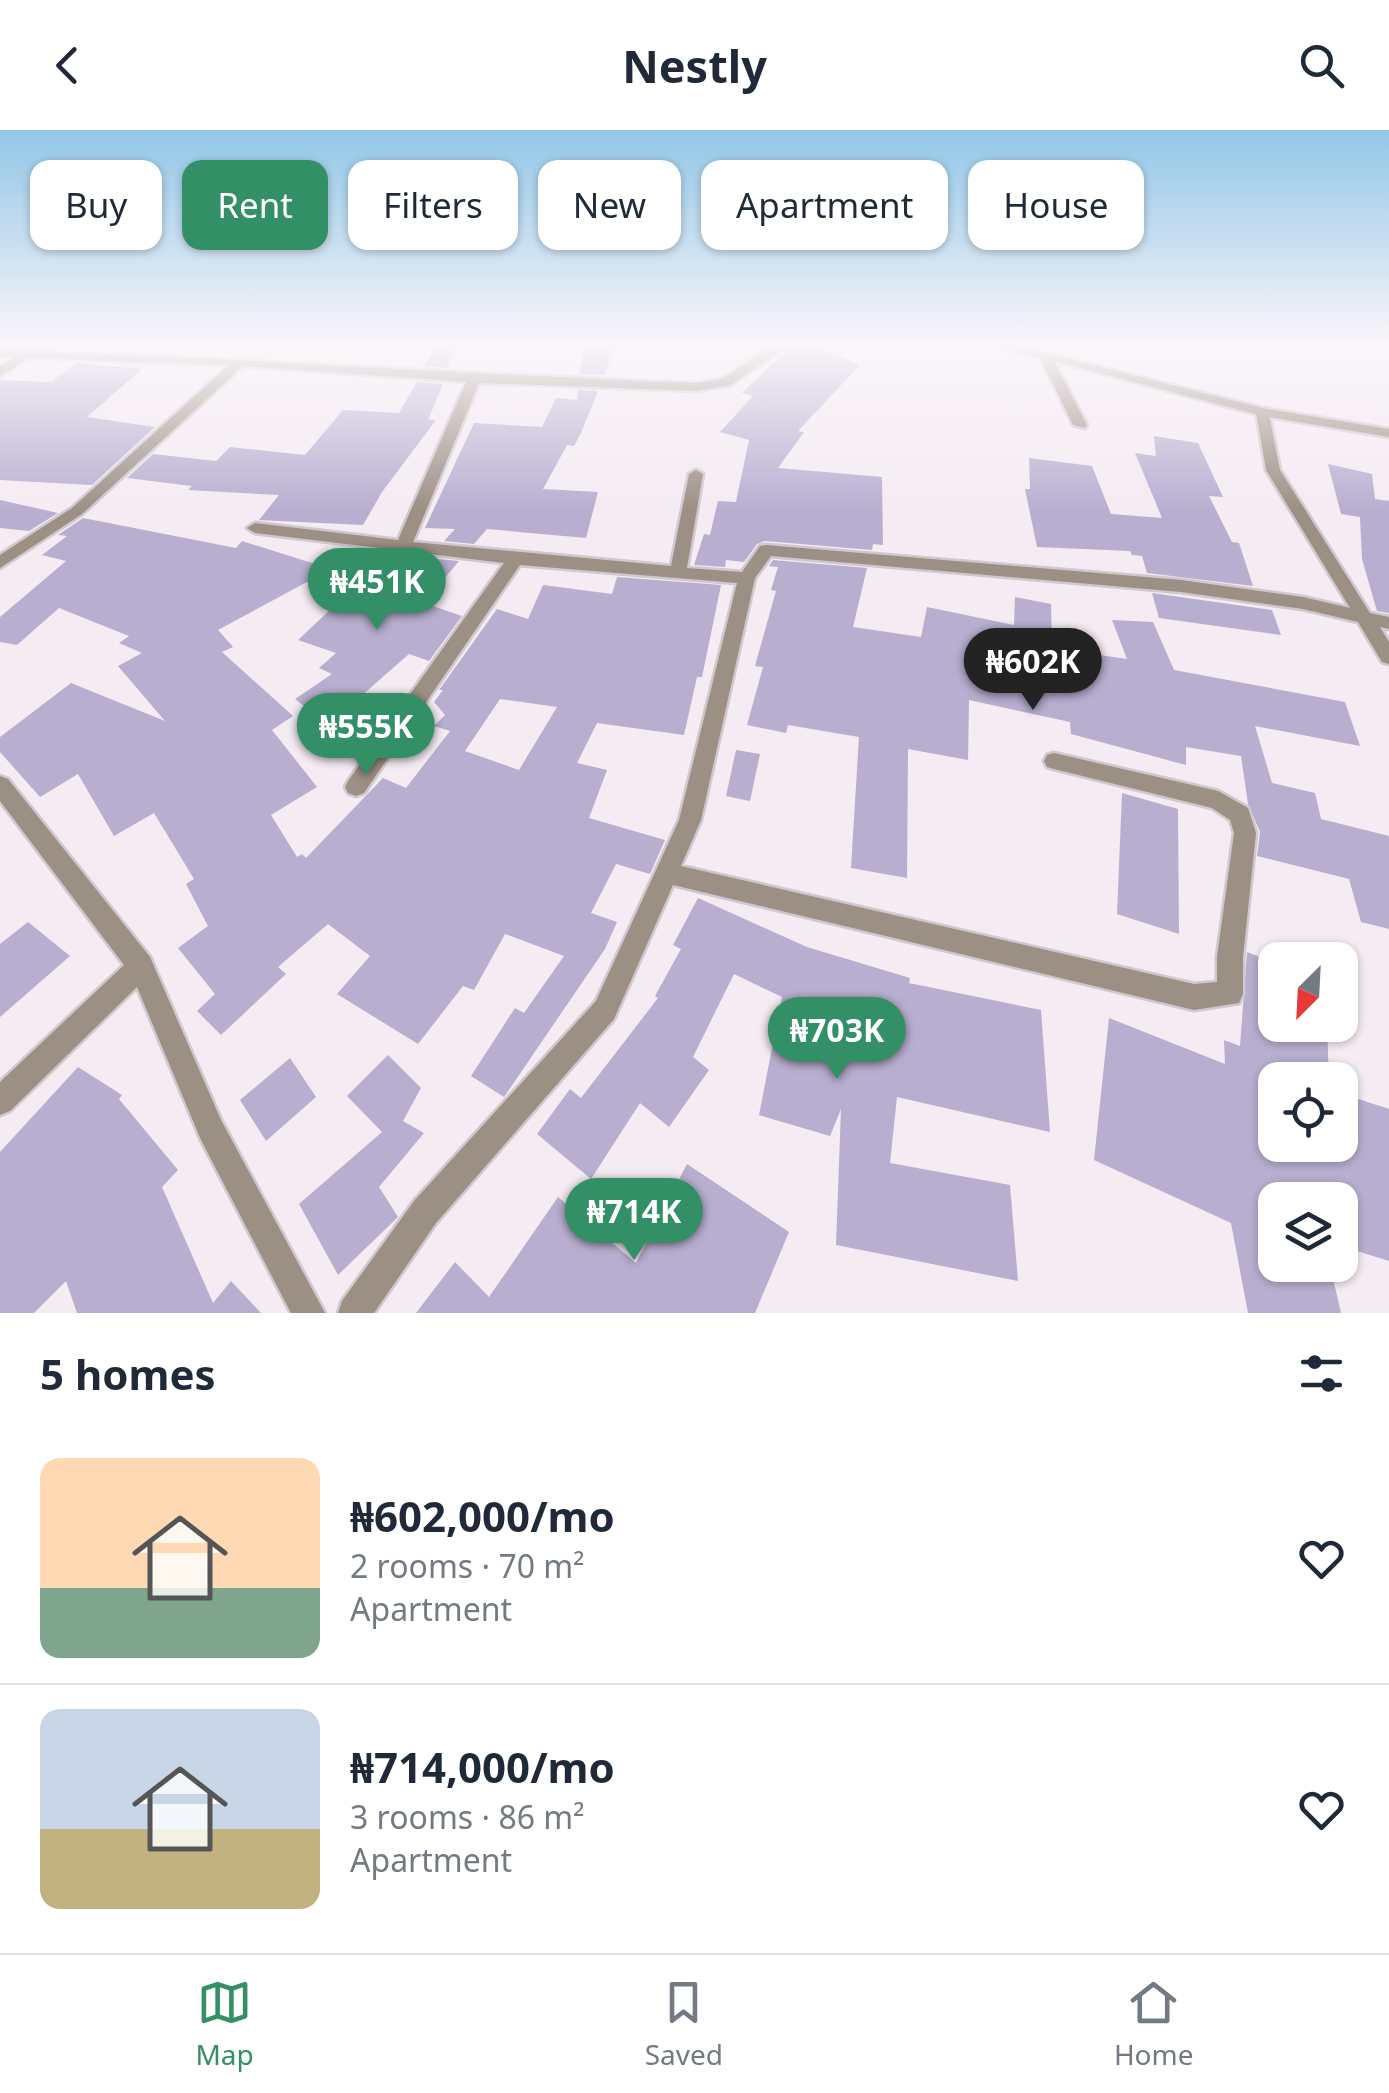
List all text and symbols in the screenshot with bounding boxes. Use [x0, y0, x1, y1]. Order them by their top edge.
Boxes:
text: Nestly [622, 35, 767, 96]
icon: back [40, 38, 95, 93]
icon: search [1294, 38, 1349, 93]
chip: Buy [30, 160, 162, 250]
chip: Rent [182, 160, 328, 250]
chip: Filters [348, 160, 518, 250]
chip: New [538, 160, 681, 250]
chip: Apartment [701, 160, 948, 250]
chip: House [968, 160, 1144, 250]
pin: ₦451K [307, 548, 447, 633]
text: ₦451K [330, 559, 424, 602]
pin: ₦602K [963, 628, 1103, 713]
text: ₦602K [986, 639, 1080, 682]
pin: ₦555K [296, 693, 436, 778]
text: ₦555K [319, 704, 413, 747]
north arrow [1258, 942, 1358, 1042]
map controls [1258, 942, 1358, 1282]
pin: ₦703K [767, 997, 907, 1082]
text: ₦703K [790, 1008, 884, 1051]
button: locate [1258, 1062, 1358, 1162]
pin: ₦714K [564, 1178, 704, 1263]
button: layers [1258, 1182, 1358, 1282]
text: ₦714K [587, 1189, 681, 1232]
text: 5 homes [40, 1345, 216, 1402]
icon: filters [1294, 1346, 1349, 1401]
text: ₦602,000/mo [350, 1487, 615, 1544]
icon: home [120, 1498, 240, 1618]
icon: heart [1294, 1531, 1349, 1586]
text: 2 rooms · 70 m² [350, 1544, 584, 1587]
text: Apartment [350, 1587, 512, 1630]
text: ₦714,000/mo [350, 1738, 615, 1795]
icon: home [120, 1749, 240, 1869]
icon: heart [1294, 1782, 1349, 1837]
text: 3 rooms · 86 m² [350, 1795, 584, 1838]
text: Apartment [350, 1838, 512, 1881]
tab: Map [195, 1975, 254, 2073]
tab: Saved [645, 1975, 723, 2073]
tab: Home [1114, 1975, 1194, 2073]

